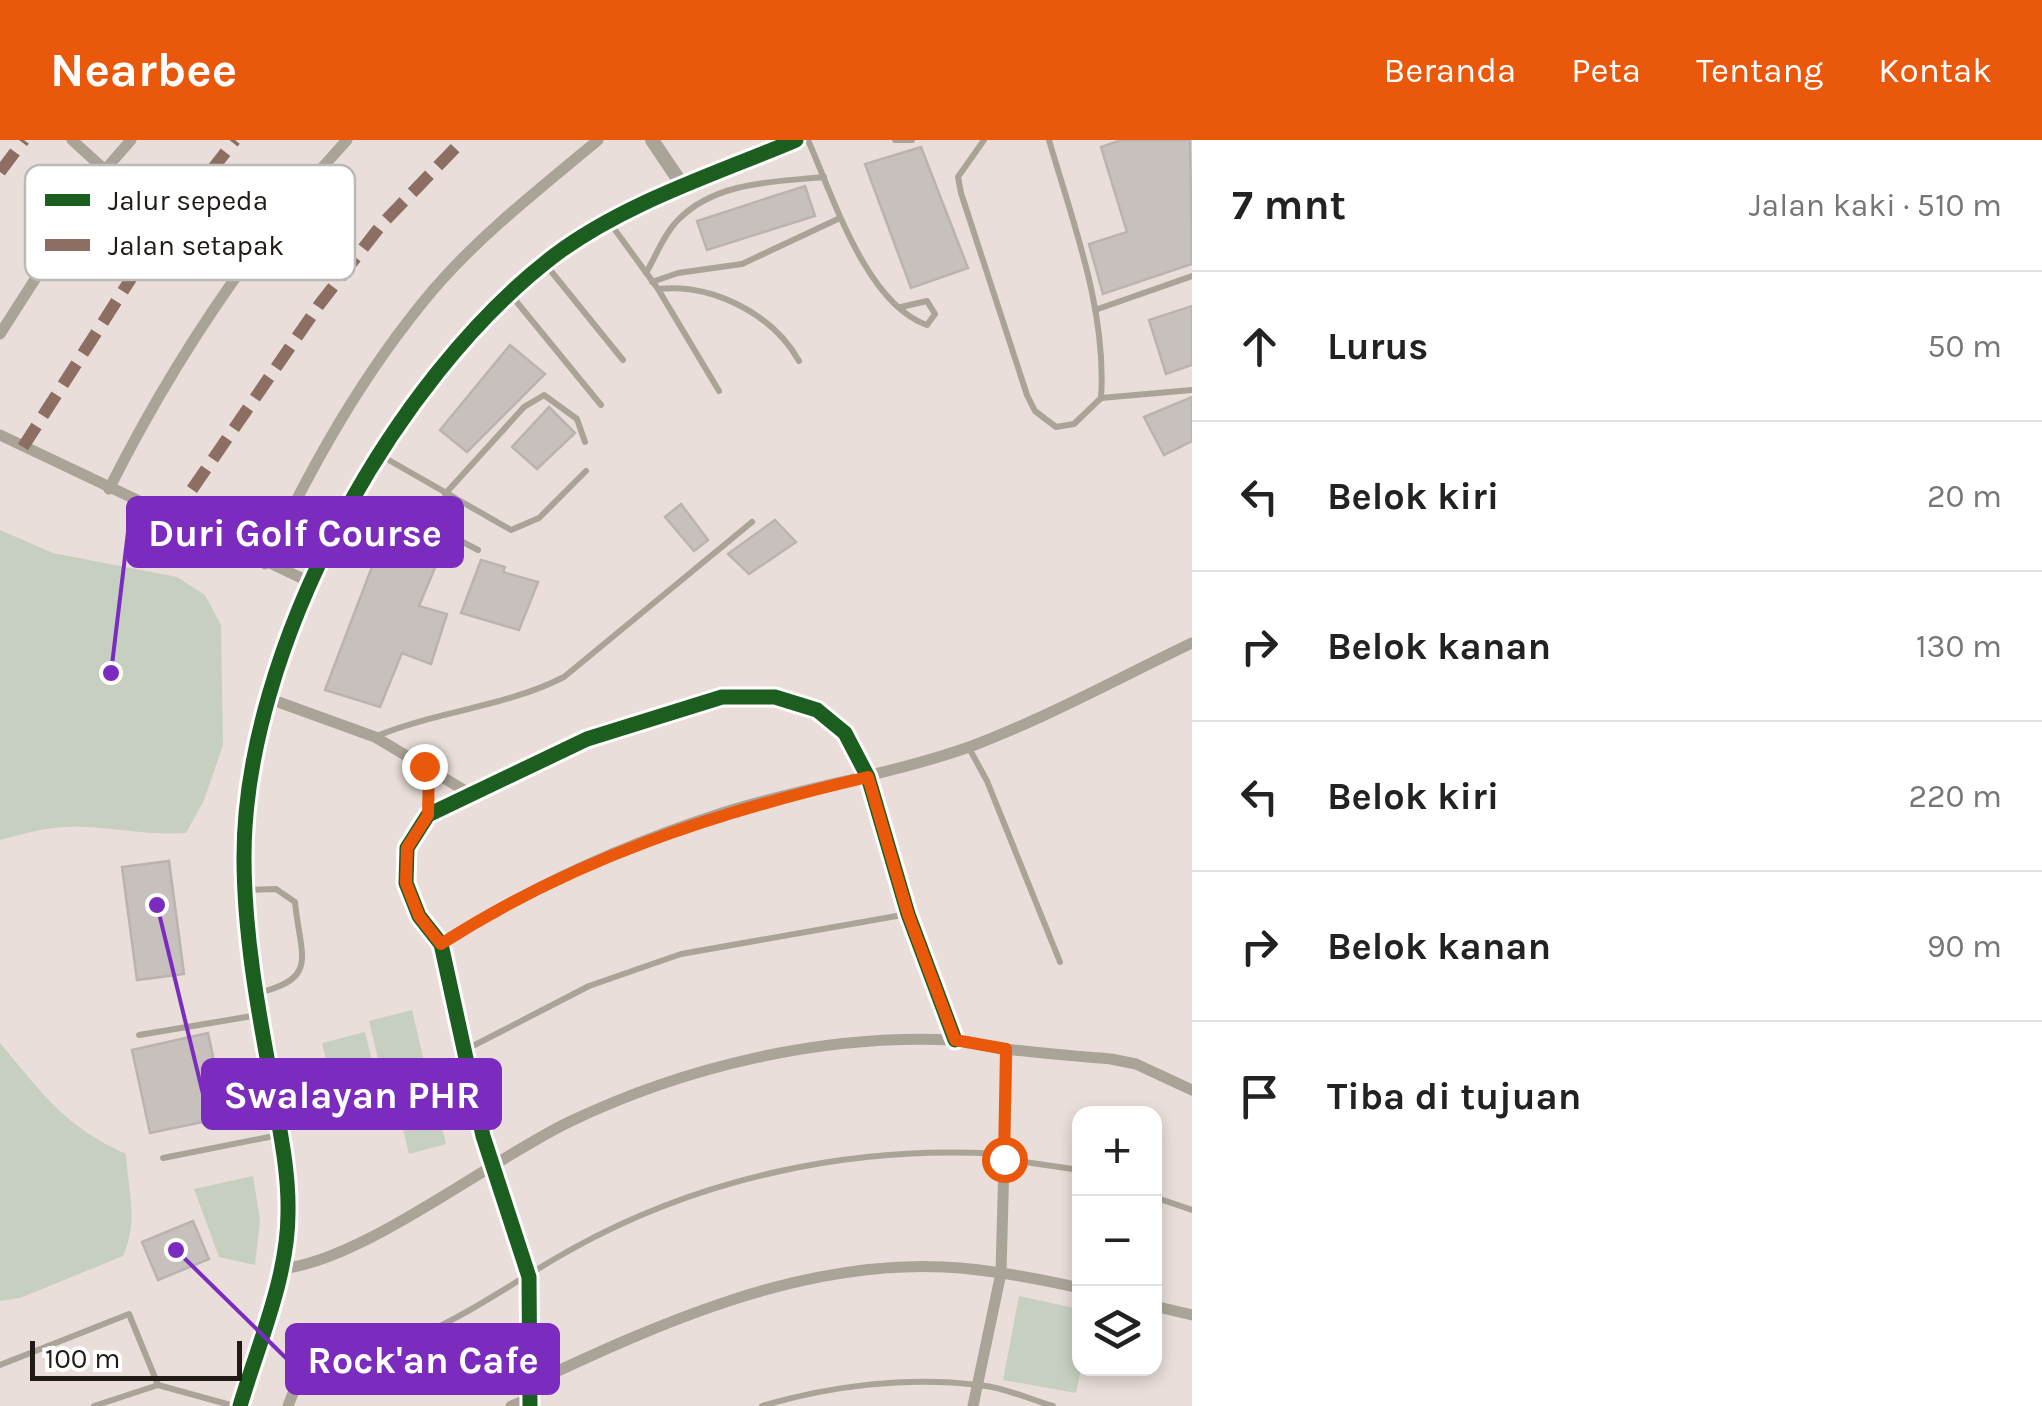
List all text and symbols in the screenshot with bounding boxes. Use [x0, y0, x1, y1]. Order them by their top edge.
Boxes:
text: Nearbee [50, 42, 237, 98]
text: Beranda [1383, 50, 1516, 91]
text: Peta [1571, 50, 1641, 91]
text: Tentang [1696, 50, 1823, 91]
text: Kontak [1878, 50, 1992, 91]
legend [25, 165, 355, 280]
text: 7 mnt [1232, 180, 1346, 230]
text: Jalur sepeda [108, 184, 268, 217]
text: Jalan kaki · 510 m [1749, 187, 2002, 224]
text: Jalan setapak [108, 229, 284, 262]
icon: ahead [1232, 319, 1287, 374]
text: Lurus [1327, 324, 1428, 369]
text: 50 m [1927, 328, 2002, 365]
icon: left [1232, 469, 1287, 524]
text: Belok kiri [1327, 474, 1499, 519]
text: 20 m [1927, 478, 2002, 515]
callout: Duri Golf Course [128, 498, 462, 566]
text: Duri Golf Course [148, 511, 442, 556]
icon: right [1232, 619, 1287, 674]
text: Belok kanan [1327, 624, 1551, 669]
text: 130 m [1916, 628, 2002, 665]
route end [402, 744, 448, 790]
icon: left [1232, 769, 1287, 824]
text: Belok kiri [1327, 774, 1499, 819]
text: 220 m [1908, 778, 2002, 815]
icon: right [1232, 919, 1287, 974]
text: Belok kanan [1327, 924, 1551, 969]
text: 90 m [1927, 928, 2002, 965]
callout: Swalayan PHR [203, 1060, 500, 1128]
icon: arrive [1232, 1069, 1287, 1124]
text: Swalayan PHR [223, 1073, 481, 1118]
text: Tiba di tujuan [1327, 1074, 1582, 1119]
map controls [1072, 1106, 1162, 1376]
button: + [1072, 1106, 1162, 1196]
route start [982, 1137, 1028, 1183]
button: − [1072, 1196, 1162, 1286]
button: layers [1072, 1286, 1162, 1376]
callout: Rock'an Cafe [287, 1325, 558, 1393]
scale bar [30, 1336, 242, 1380]
text: Rock'an Cafe [307, 1338, 539, 1383]
text: 100 m [45, 1342, 120, 1375]

